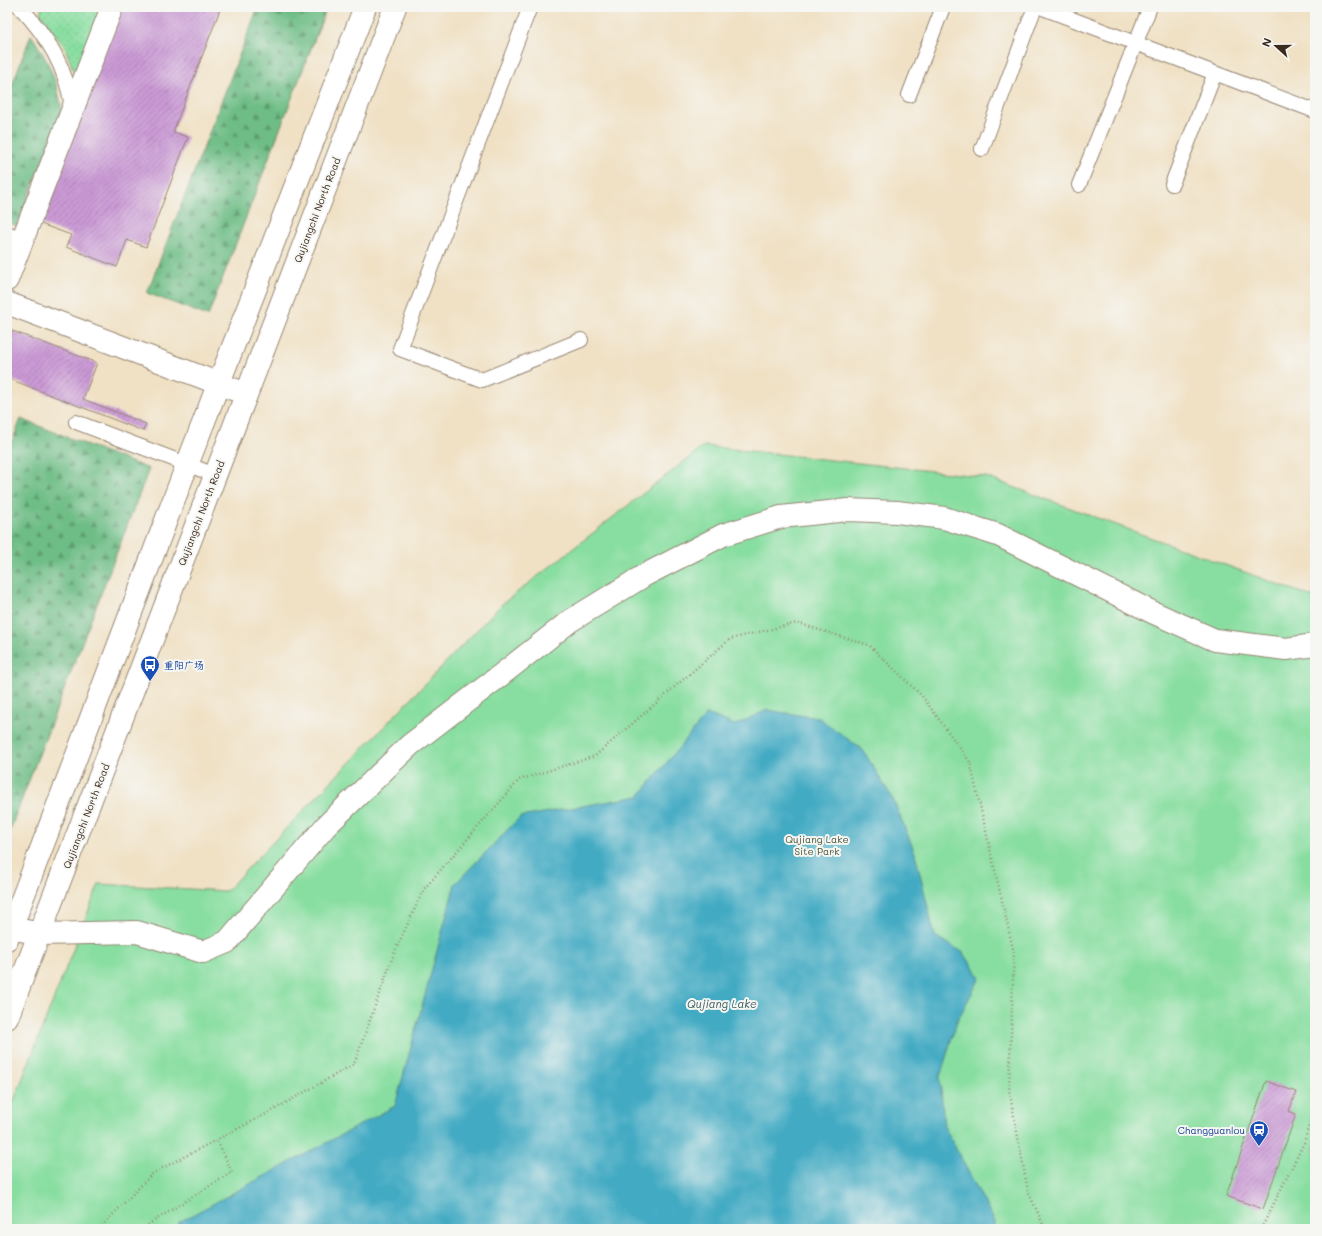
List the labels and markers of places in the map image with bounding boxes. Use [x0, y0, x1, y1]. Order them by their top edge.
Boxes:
bus stop icon: 重阳广场 [139, 654, 161, 682]
place label: 重阳广场 [164, 658, 204, 672]
station icon: Changguanlou [1248, 1119, 1270, 1147]
place label: Changguanlou [1178, 1123, 1245, 1137]

